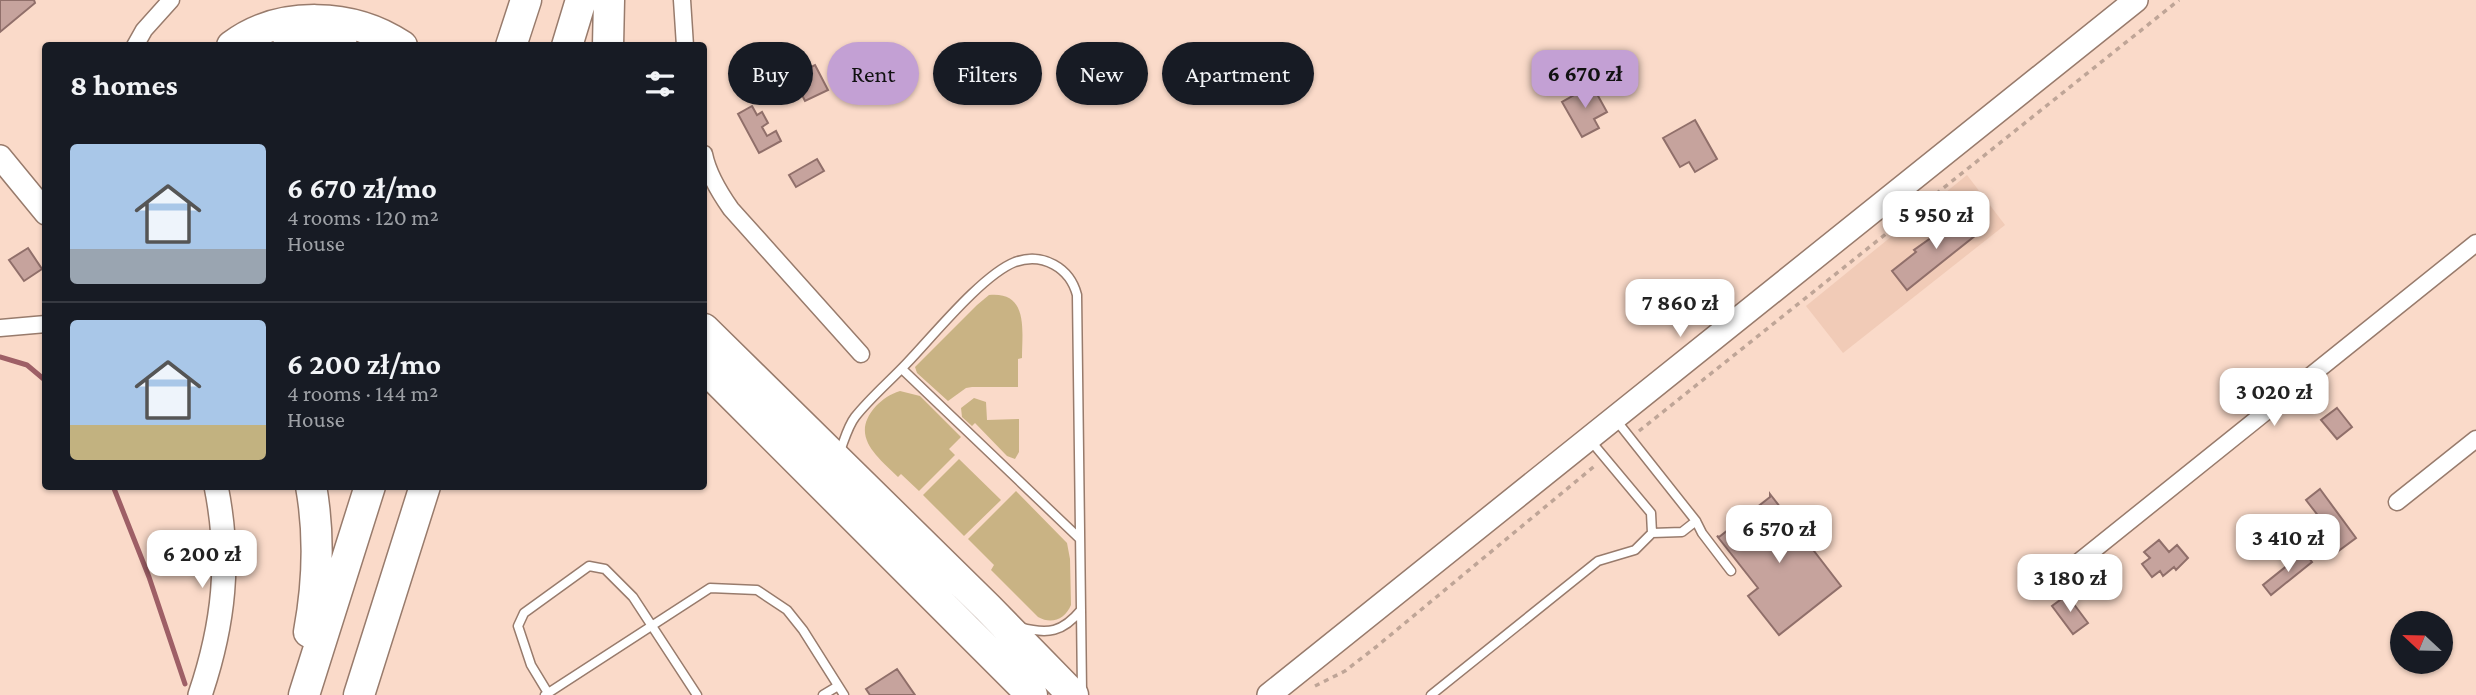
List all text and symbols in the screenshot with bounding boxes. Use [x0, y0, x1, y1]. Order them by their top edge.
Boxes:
chip: Buy [728, 42, 813, 105]
chip: Rent [827, 42, 919, 105]
chip: Filters [933, 42, 1042, 105]
chip: New [1056, 42, 1148, 105]
chip: Apartment [1162, 42, 1314, 105]
pin: 6 670 zł [1513, 50, 1657, 110]
text: 6 670 zł [1547, 60, 1623, 86]
icon: filters [641, 65, 679, 103]
text: 8 homes [70, 68, 178, 101]
text: 6 670 zł/mo [287, 171, 437, 204]
icon: home [126, 172, 210, 256]
pin: 5 950 zł [1864, 191, 2008, 251]
text: 5 950 zł [1899, 201, 1973, 227]
text: 4 rooms · 120 m² [287, 204, 439, 230]
text: House [287, 230, 345, 256]
pin: 7 860 zł [1608, 280, 1752, 339]
text: 7 860 zł [1641, 289, 1719, 315]
text: 6 200 zł/mo [287, 347, 441, 380]
icon: home [126, 348, 210, 432]
pin: 3 020 zł [2202, 368, 2346, 428]
text: 3 020 zł [2236, 378, 2312, 404]
text: 4 rooms · 144 m² [287, 380, 438, 406]
text: House [287, 406, 345, 432]
pin: 6 570 zł [1707, 505, 1851, 565]
pin: 3 410 zł [2216, 514, 2360, 574]
text: 6 570 zł [1742, 515, 1816, 541]
text: 3 410 zł [2252, 524, 2324, 550]
pin: 6 200 zł [130, 530, 274, 590]
text: 6 200 zł [163, 540, 241, 566]
pin: 3 180 zł [1998, 554, 2142, 614]
text: 3 180 zł [2033, 564, 2107, 590]
north arrow [2390, 611, 2454, 674]
map controls [2390, 611, 2453, 674]

